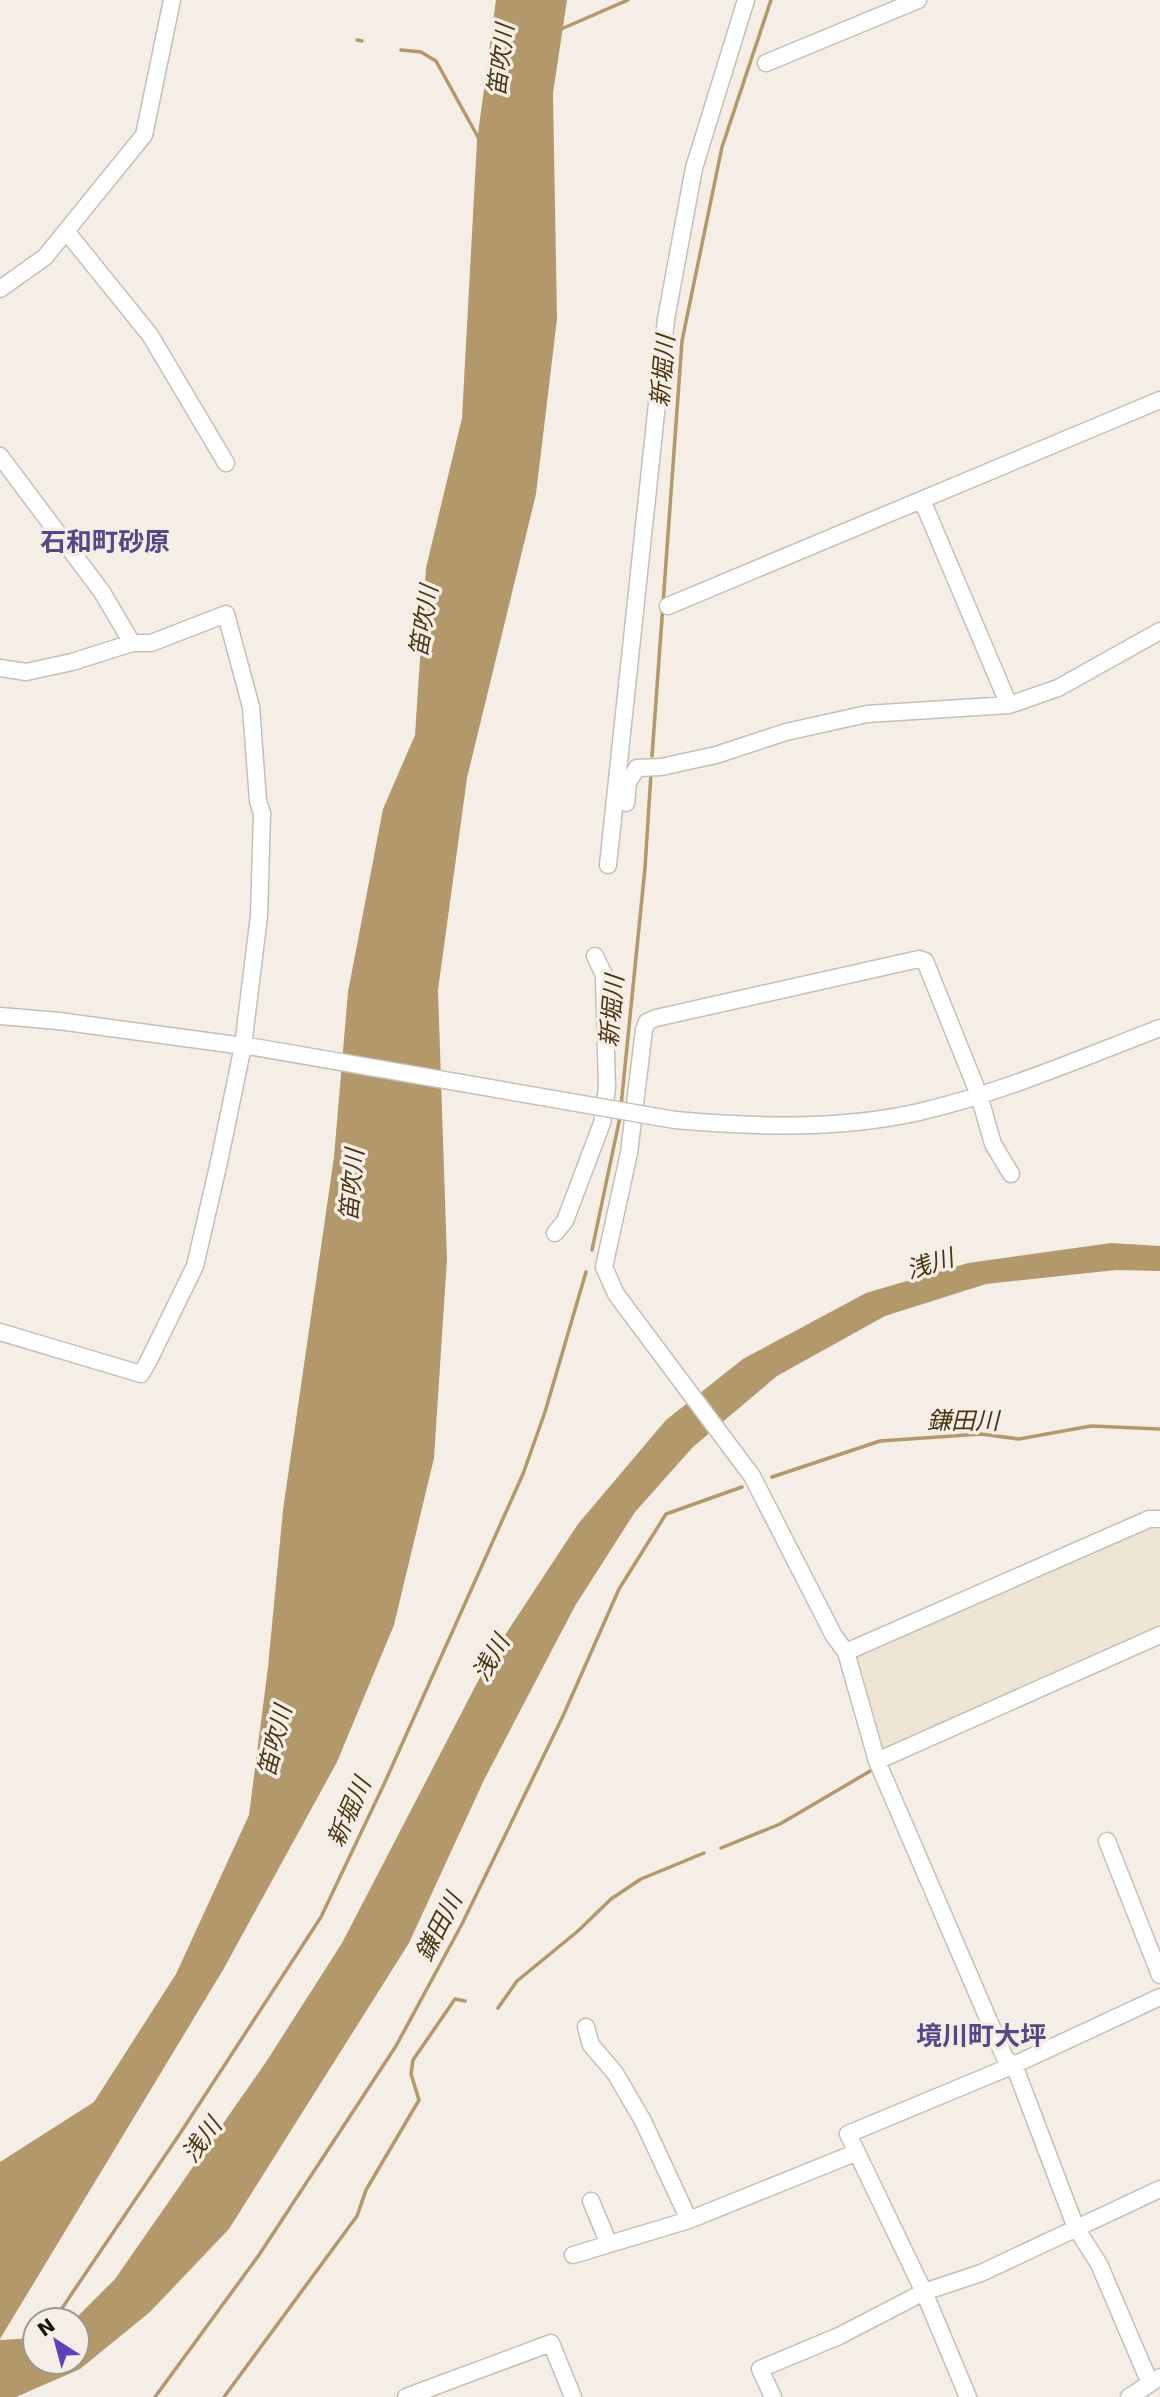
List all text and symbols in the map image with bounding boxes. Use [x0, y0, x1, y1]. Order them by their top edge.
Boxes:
water label: 笛吹川 [483, 20, 520, 97]
water label: 新堀川 [646, 331, 680, 408]
district label: 石和町砂原 [40, 527, 170, 557]
water label: 笛吹川 [405, 580, 444, 659]
water label: 新堀川 [595, 971, 629, 1048]
water label: 笛吹川 [335, 1145, 369, 1222]
water label: 浅川 [903, 1243, 960, 1284]
water label: 鎌田川 [927, 1407, 1002, 1435]
water label: 浅川 [467, 1628, 517, 1686]
water label: 笛吹川 [253, 1700, 298, 1779]
water label: 新堀川 [322, 1771, 378, 1851]
water label: 鎌田川 [410, 1886, 469, 1965]
district label: 境川町大坪 [916, 2021, 1046, 2051]
water label: 浅川 [177, 2110, 229, 2168]
north arrow [21, 2306, 91, 2376]
text: N [33, 2314, 59, 2341]

